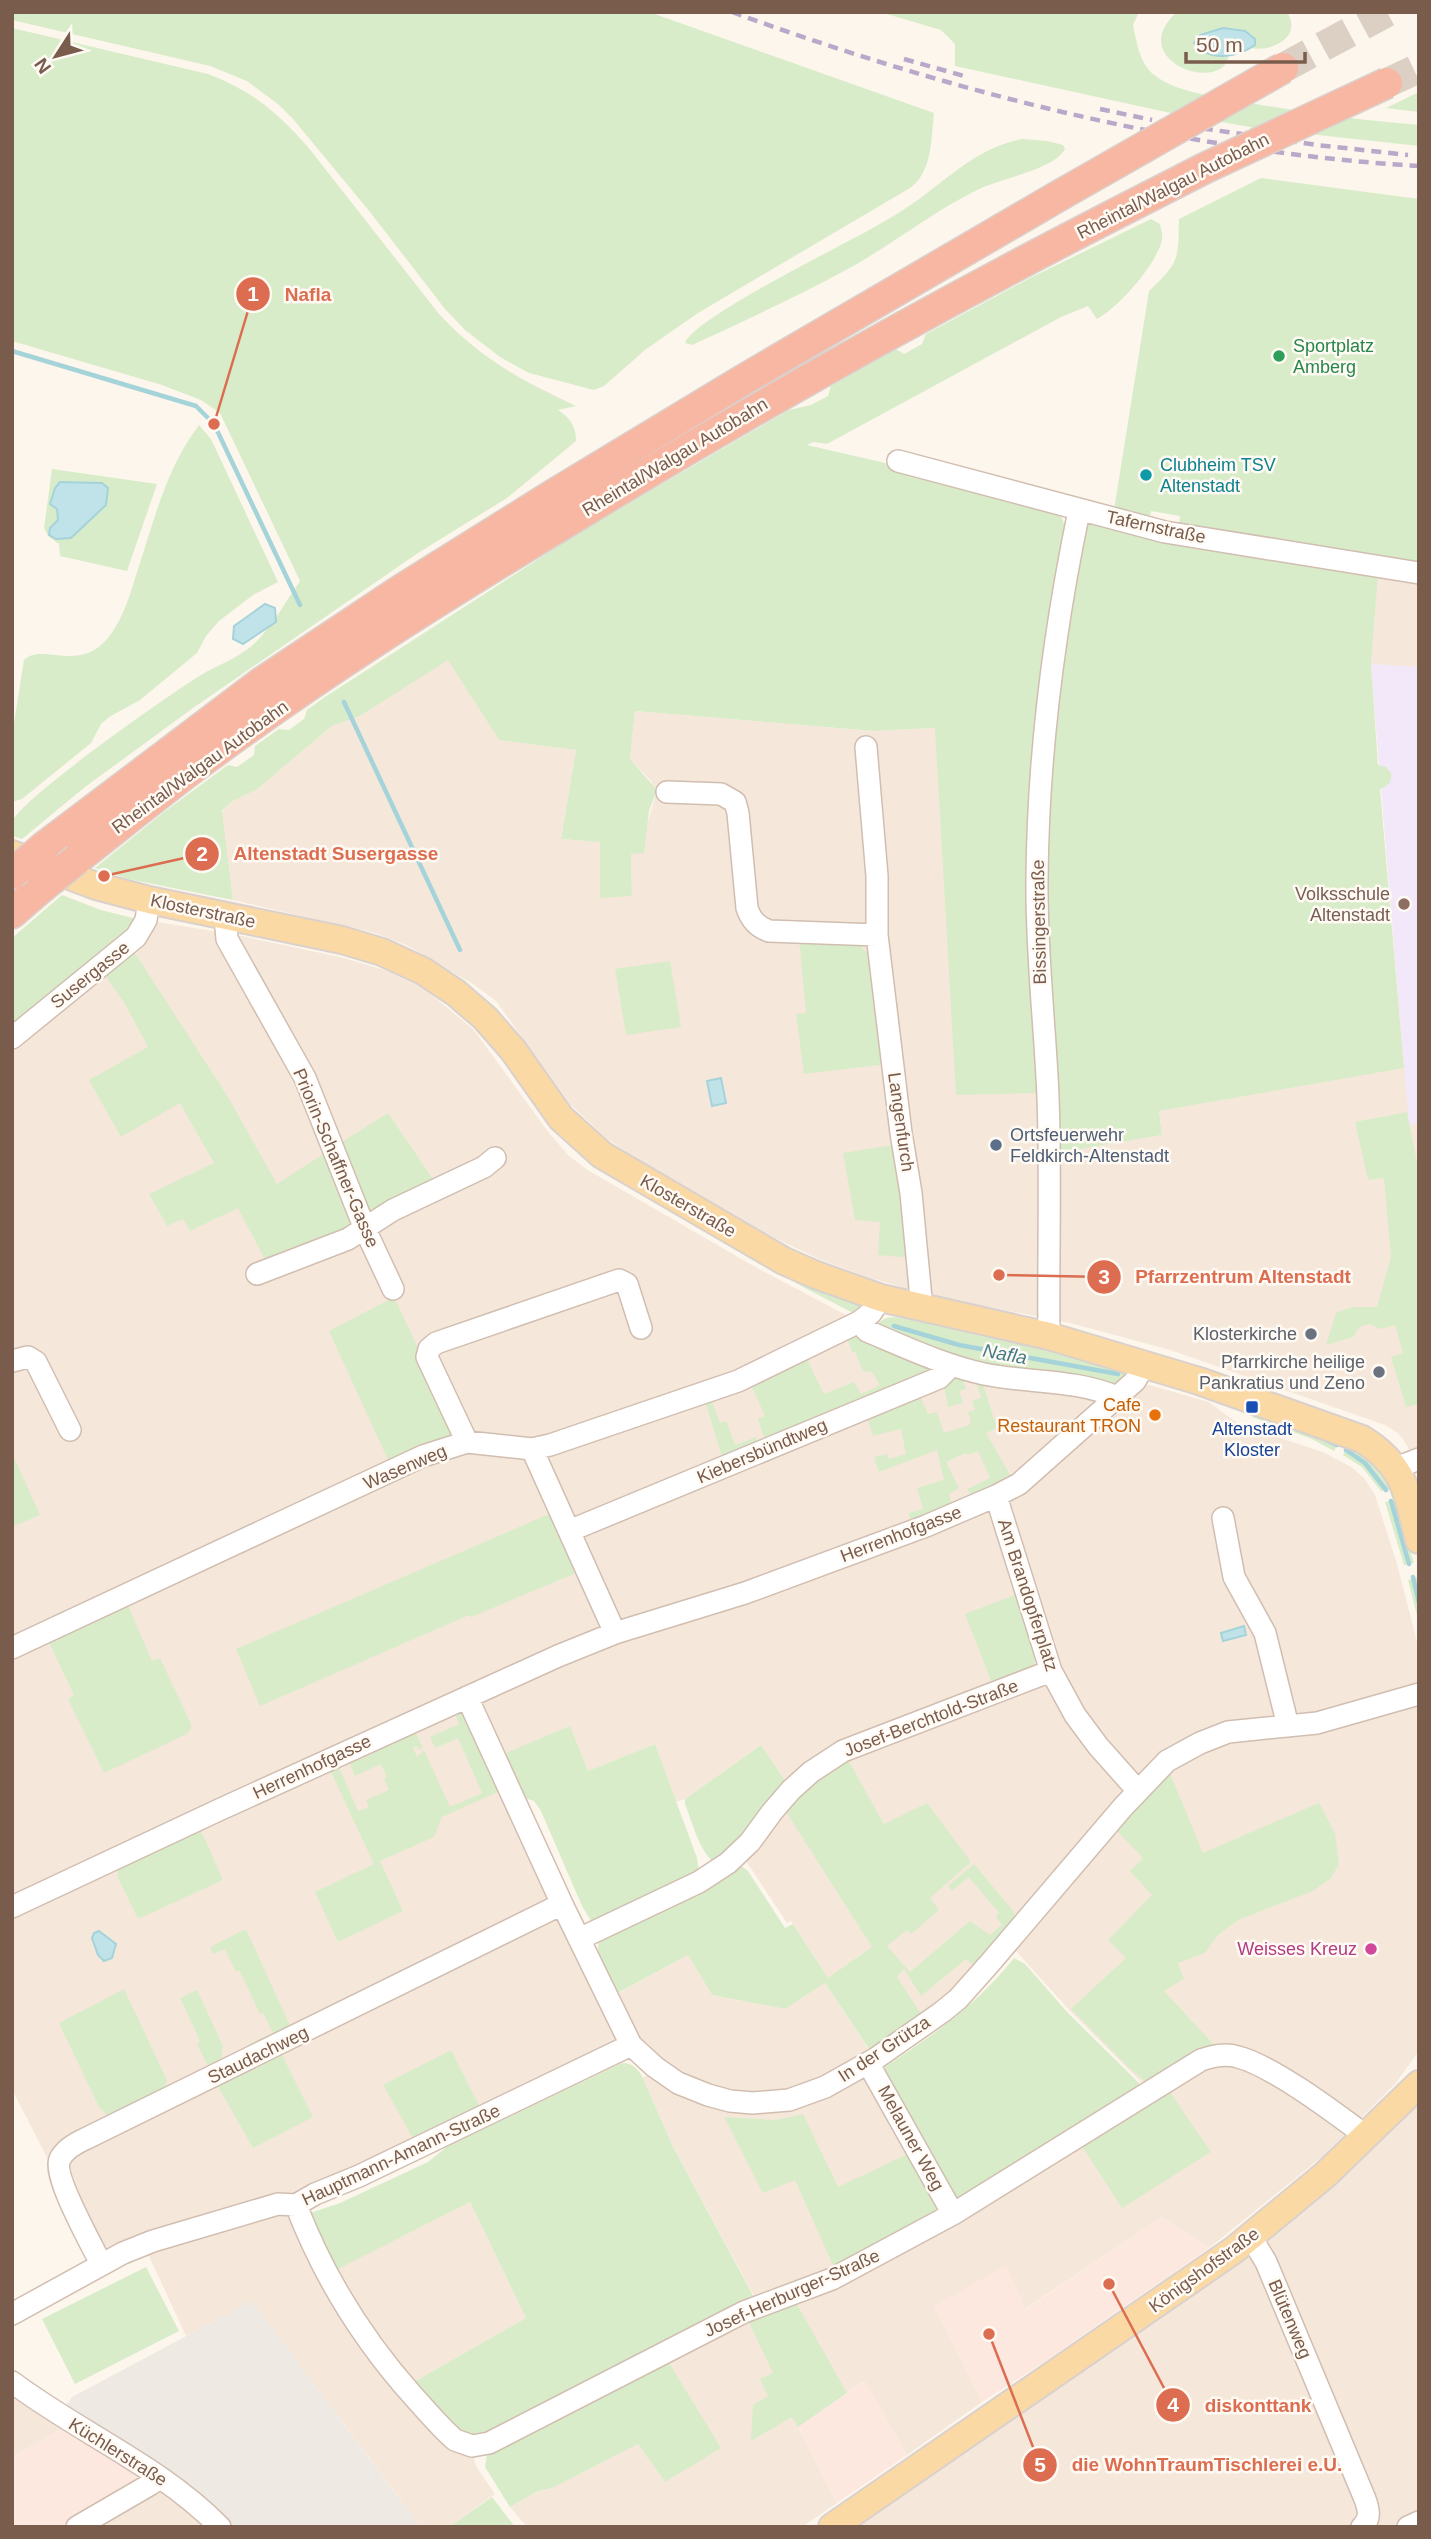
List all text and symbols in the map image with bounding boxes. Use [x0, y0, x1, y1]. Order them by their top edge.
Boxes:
north arrow [21, 21, 91, 91]
scale bar [1186, 21, 1305, 65]
text: 50 m [1196, 33, 1243, 56]
text: N [30, 54, 55, 77]
street label: Rheintal/Walgau Autobahn [1074, 129, 1272, 243]
callout: Nafla [236, 274, 345, 314]
text: 1 [247, 282, 259, 305]
text: Nafla [285, 284, 332, 305]
place label: Sportplatz Amberg [1293, 336, 1374, 377]
marker: Sportplatz Amberg [1271, 348, 1287, 364]
street label: Rheintal/Walgau Autobahn [579, 394, 771, 520]
place label: Clubheim TSV Altenstadt [1160, 455, 1276, 496]
marker: Clubheim TSV Altenstadt [1138, 467, 1154, 483]
street label: Tafernstraße [1105, 507, 1207, 547]
street label: Rheintal/Walgau Autobahn [108, 696, 292, 838]
callout: Altenstadt Susergasse [185, 834, 453, 874]
text: 2 [196, 842, 208, 865]
text: Altenstadt Susergasse [234, 843, 438, 864]
street label: Bissingerstraße [1028, 859, 1050, 985]
place label: Volksschule Altenstadt [1295, 884, 1390, 925]
street label: Klosterstraße [149, 890, 257, 932]
marker: Volksschule Altenstadt [1396, 896, 1412, 912]
street label: Susergasse [47, 937, 133, 1013]
street label: Priorin-Schaffner-Gasse [289, 1065, 383, 1251]
street label: Langenfurch [884, 1071, 918, 1173]
place label: Ortsfeuerwehr Feldkirch-Altenstadt [1010, 1125, 1169, 1166]
marker: Ortsfeuerwehr Feldkirch-Altenstadt [988, 1137, 1004, 1153]
street label: Klosterstraße [637, 1171, 739, 1241]
callout: Pfarrzentrum Altenstadt [1086, 1257, 1366, 1297]
text: 3 [1098, 1265, 1110, 1288]
text: Pfarrzentrum Altenstadt [1135, 1266, 1352, 1287]
place label: Klosterkirche [1193, 1324, 1297, 1344]
marker: Klosterkirche [1303, 1326, 1319, 1342]
water label: Nafla [981, 1340, 1029, 1368]
place label: Pfarrkirche heilige Pankratius und Zeno [1199, 1352, 1365, 1393]
marker: Pfarrkirche heilige Pankratius und Zeno [1371, 1364, 1387, 1380]
place label: Cafe Restaurant TRON [997, 1395, 1141, 1436]
marker: Altenstadt Kloster [1244, 1399, 1260, 1415]
marker: Cafe Restaurant TRON [1147, 1407, 1163, 1423]
street label: Kiebersbündtweg [694, 1415, 830, 1487]
place label: Altenstadt Kloster [1212, 1419, 1292, 1460]
street label: Wasenweg [360, 1441, 450, 1493]
street label: Herrenhofgasse [838, 1502, 964, 1566]
street label: Am Brandopferplatz [994, 1516, 1062, 1674]
street label: Josef-Berchtold-Straße [841, 1676, 1021, 1760]
street label: Herrenhofgasse [250, 1731, 374, 1803]
place label: Weisses Kreuz [1237, 1939, 1357, 1959]
marker: Weisses Kreuz [1363, 1941, 1379, 1957]
street label: In der Grütza [835, 2011, 934, 2086]
street label: Staudachweg [205, 2022, 311, 2088]
street label: Melauner Weg [874, 2082, 948, 2194]
street label: Hauptmann-Amann-Straße [299, 2100, 503, 2210]
street label: Königshofstraße [1145, 2223, 1263, 2317]
street label: Josef-Herburger-Straße [701, 2245, 883, 2341]
street label: Blütenweg [1264, 2276, 1316, 2362]
callout: diskonttank [1156, 2385, 1326, 2425]
text: 4 [1167, 2393, 1179, 2416]
text: diskonttank [1205, 2395, 1312, 2416]
street label: Küchlerstraße [65, 2414, 171, 2490]
callout: die WohnTraumTischlerei e.U. [1023, 2445, 1356, 2485]
text: 5 [1034, 2453, 1046, 2476]
text: die WohnTraumTischlerei e.U. [1072, 2454, 1342, 2475]

